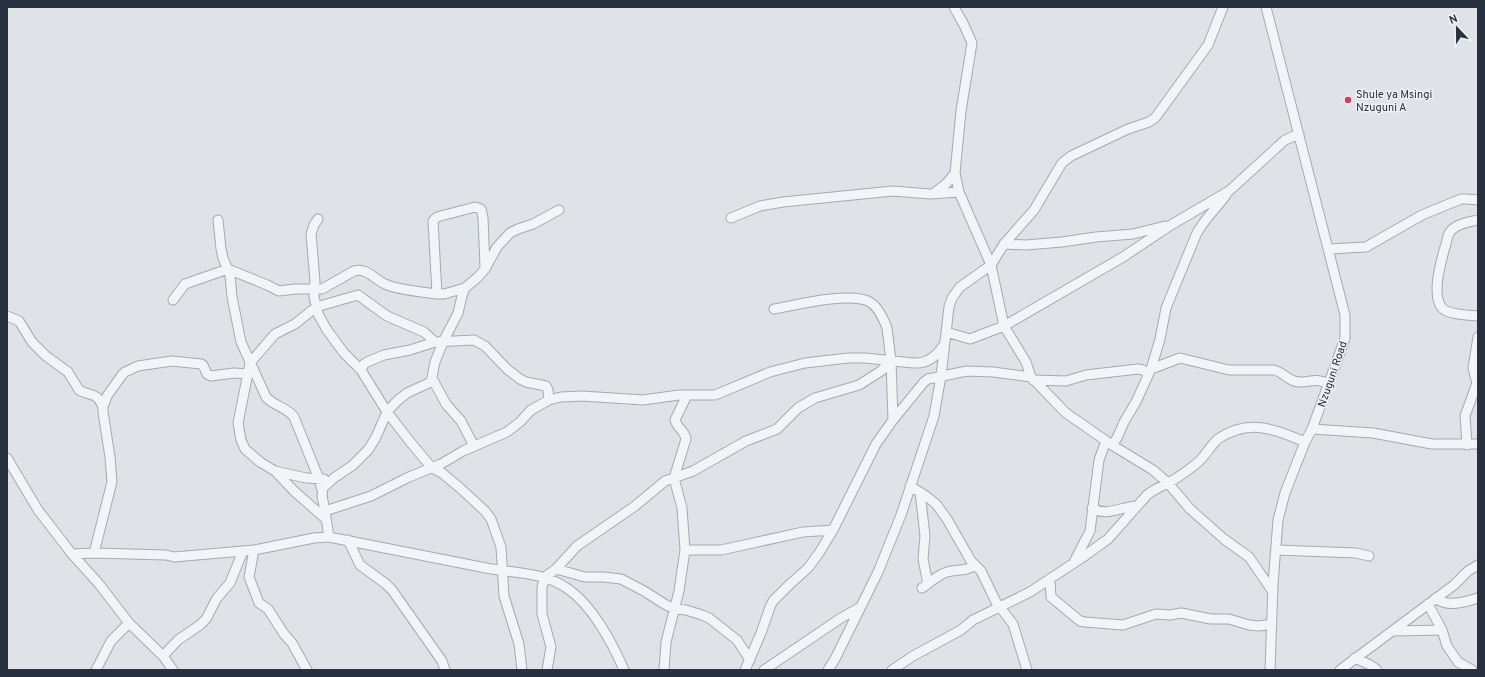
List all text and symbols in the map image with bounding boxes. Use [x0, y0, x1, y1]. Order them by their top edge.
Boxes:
north arrow [1437, 8, 1477, 48]
text: N [1447, 12, 1460, 28]
place label: Shule ya Msingi Nzuguni A [1356, 88, 1432, 115]
marker: Shule ya Msingi Nzuguni A [1343, 95, 1353, 105]
street label: Nzuguni Road [1315, 339, 1351, 409]

